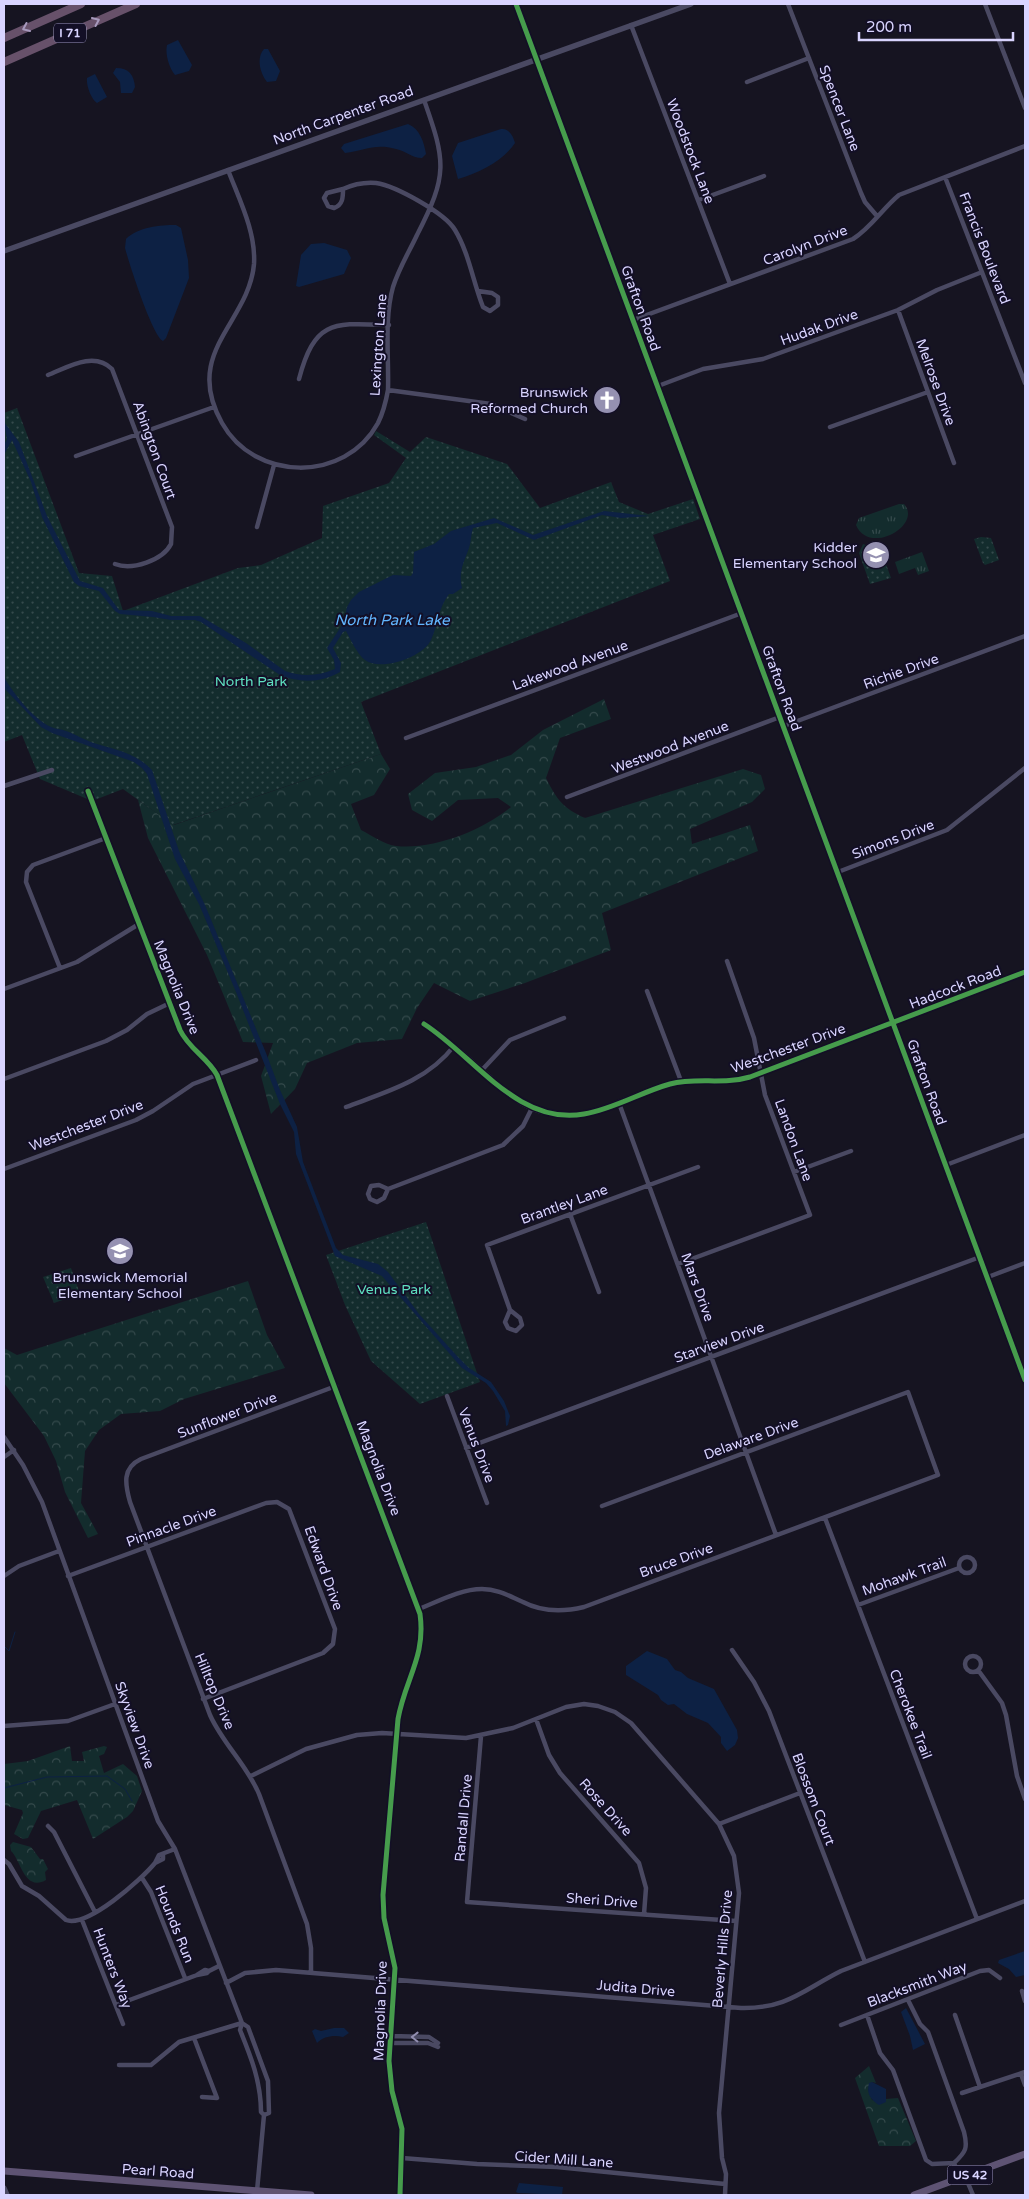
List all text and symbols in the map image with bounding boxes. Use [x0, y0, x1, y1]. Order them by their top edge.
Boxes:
scale bar [859, 10, 1013, 42]
one-way arrow [91, 17, 100, 28]
text: 200 m [866, 18, 912, 36]
one-way arrow [22, 22, 31, 32]
road number: I 71 [54, 23, 86, 42]
street label: Spencer Lane [815, 63, 864, 154]
street label: North Carpenter Road [271, 82, 416, 149]
street label: Woodstock Lane [663, 96, 718, 206]
street label: Francis Boulevard [955, 190, 1014, 306]
street label: Carolyn Drive [761, 222, 850, 269]
street label: Grafton Road [617, 263, 664, 353]
street label: Lexington Lane [366, 293, 391, 397]
street label: Hudak Drive [778, 306, 860, 349]
street label: Melrose Drive [912, 336, 959, 428]
place label: Brunswick Reformed Church [470, 384, 588, 417]
church icon: Brunswick Reformed Church [592, 385, 622, 415]
street label: Abington Court [129, 399, 180, 502]
place label: Kidder Elementary School [733, 539, 858, 572]
school or university icon: Kidder Elementary School [861, 540, 891, 570]
water label: North Park Lake [334, 611, 451, 629]
street label: Lakewood Avenue [510, 637, 630, 694]
street label: Grafton Road [758, 643, 805, 733]
street label: Richie Drive [861, 650, 941, 693]
park label: North Park [215, 673, 288, 690]
street label: Westwood Avenue [609, 717, 731, 778]
street label: Simons Drive [850, 816, 937, 863]
street label: Magnolia Drive [150, 938, 203, 1037]
street label: Hadcock Road [907, 962, 1004, 1013]
street label: Westchester Drive [729, 1020, 848, 1077]
street label: Grafton Road [903, 1037, 950, 1127]
street label: Westchester Drive [27, 1096, 146, 1155]
street label: Landon Lane [771, 1097, 816, 1184]
street label: Brantley Lane [518, 1181, 610, 1228]
school or university icon: Brunswick Memorial Elementary School [105, 1236, 135, 1266]
street label: Mars Drive [677, 1251, 718, 1324]
place label: Brunswick Memorial Elementary School [53, 1269, 187, 1302]
park label: Venus Park [357, 1281, 431, 1298]
street label: Starview Drive [672, 1318, 767, 1367]
street label: Sunflower Drive [175, 1389, 279, 1442]
street label: Venus Drive [454, 1405, 499, 1485]
street label: Delaware Drive [702, 1413, 801, 1463]
street label: Magnolia Drive [353, 1418, 404, 1518]
street label: Pinnacle Drive [124, 1502, 219, 1551]
street label: Edward Drive [300, 1524, 347, 1613]
street label: Bruce Drive [637, 1539, 715, 1582]
street label: Mohawk Trail [860, 1553, 949, 1600]
street label: Hilltop Drive [191, 1650, 238, 1732]
street label: Cherokee Trail [886, 1667, 935, 1761]
street label: Skyview Drive [111, 1679, 158, 1771]
street label: Blossom Court [788, 1751, 839, 1848]
street label: Randall Drive [451, 1773, 476, 1863]
street label: Rose Drive [575, 1775, 636, 1840]
street label: Hounds Run [151, 1883, 198, 1965]
street label: Beverly Hills Drive [709, 1889, 736, 2009]
street label: Sheri Drive [565, 1890, 639, 1911]
street label: Hunters Way [89, 1925, 136, 2011]
street label: Blacksmith Way [865, 1957, 970, 2011]
street label: Magnolia Drive [370, 1961, 391, 2061]
street label: Judita Drive [596, 1977, 676, 2000]
one-way arrow [411, 2032, 419, 2042]
street label: Cider Mill Lane [514, 2148, 614, 2171]
street label: Pearl Road [121, 2160, 195, 2183]
road number: US 42 [948, 2166, 992, 2184]

